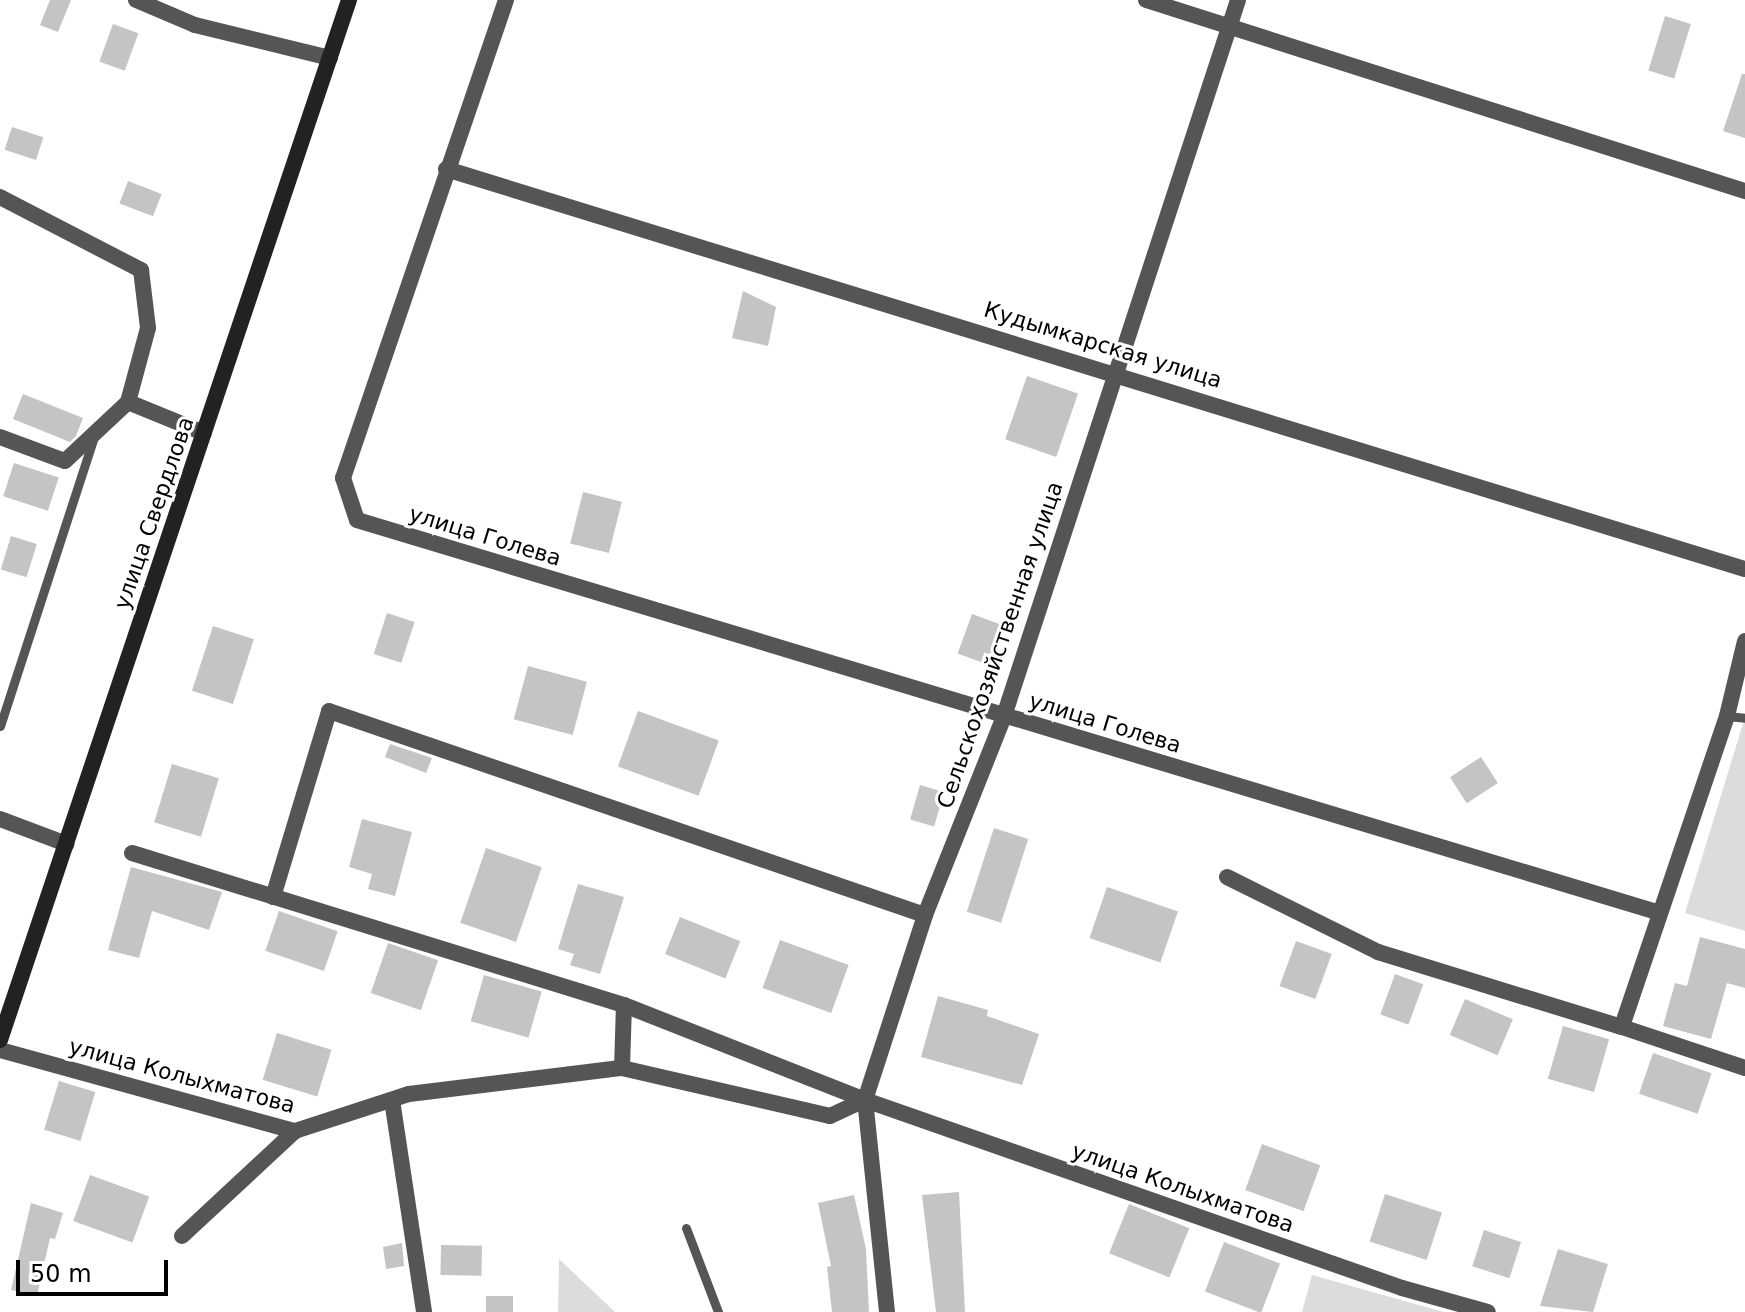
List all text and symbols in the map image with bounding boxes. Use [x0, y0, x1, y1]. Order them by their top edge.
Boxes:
street label: Кудымкарская улица [981, 296, 1225, 394]
street label: улица Свердлова [109, 413, 199, 613]
street label: Сельскохозяйственная улица [931, 478, 1069, 812]
street label: улица Голева [406, 500, 564, 572]
street label: улица Голева [1026, 687, 1184, 759]
street label: улица Колыхматова [66, 1033, 298, 1119]
street label: улица Колыхматова [1068, 1138, 1298, 1238]
scale bar [20, 1244, 172, 1294]
text: 50 m [30, 1260, 92, 1288]

